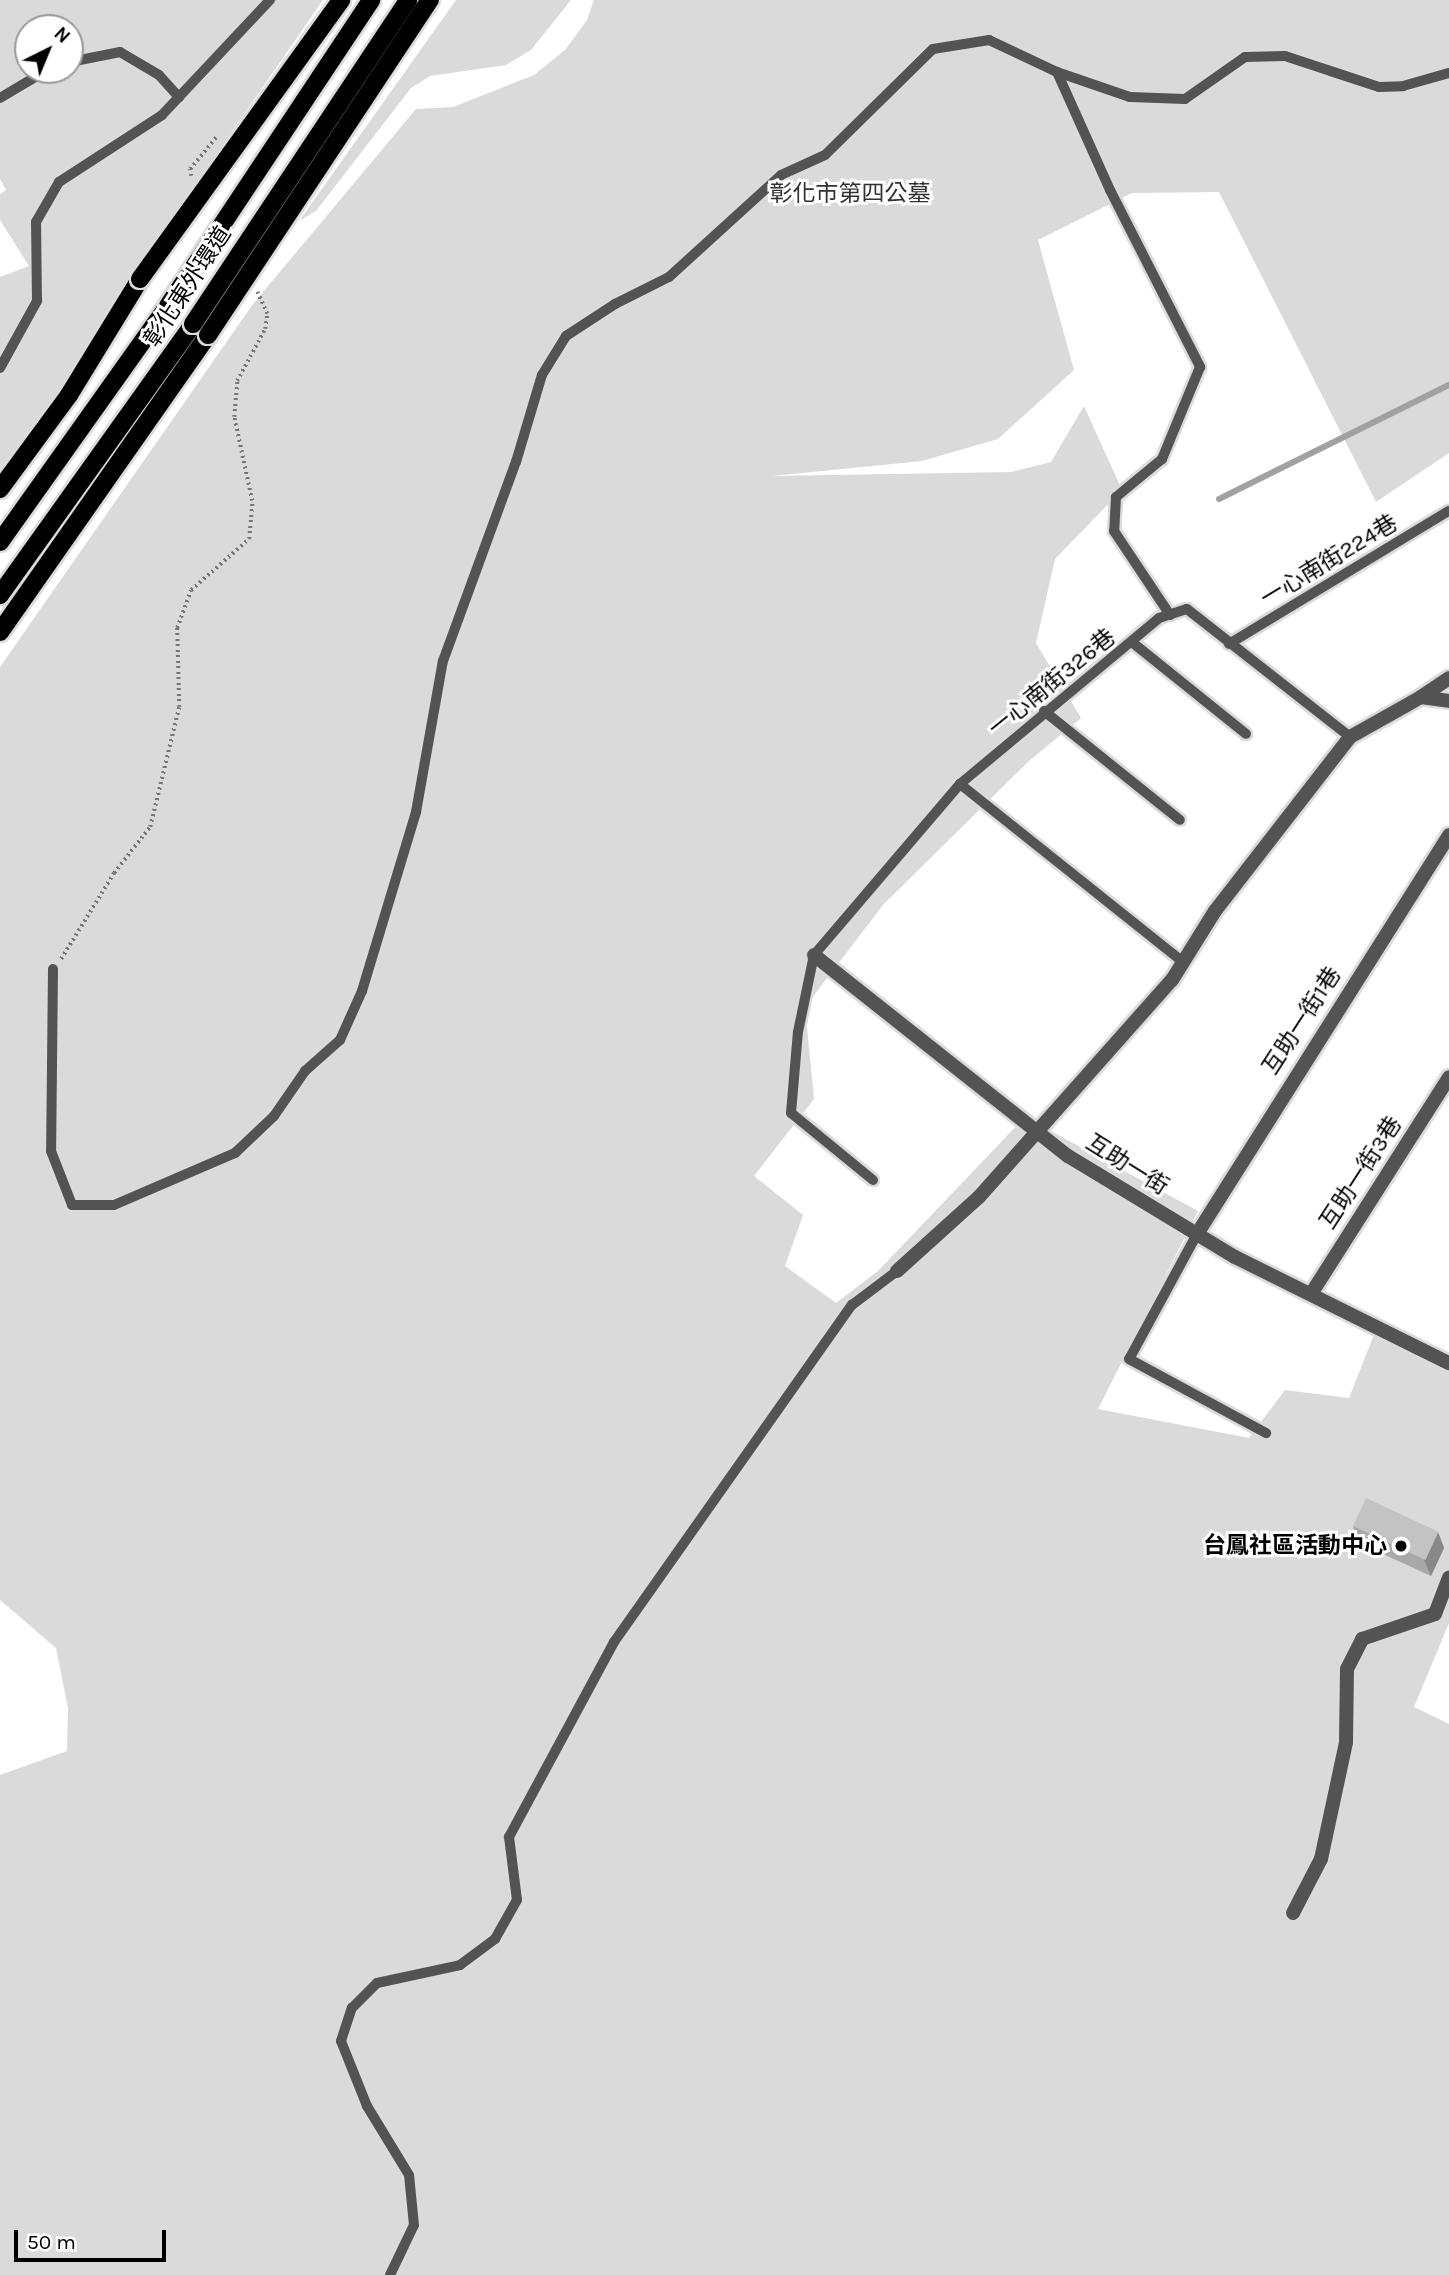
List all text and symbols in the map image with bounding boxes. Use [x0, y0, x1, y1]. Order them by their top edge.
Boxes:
north arrow [14, 14, 84, 84]
text: N [49, 22, 74, 48]
park label: 彰化市第四公墓 [770, 180, 930, 208]
street label: 彰化東外環道 [139, 222, 237, 352]
street label: 一心南街224巷 [1256, 509, 1402, 613]
street label: 一心南街326巷 [983, 623, 1121, 743]
street label: 互助一街1巷 [1257, 962, 1347, 1080]
street label: 互助一街3巷 [1314, 1112, 1408, 1234]
street label: 互助一街 [1081, 1129, 1173, 1201]
place label: 台鳳社區活動中心 [1203, 1532, 1387, 1560]
marker: 台鳳社區活動中心 [1393, 1538, 1409, 1554]
scale bar [18, 2216, 170, 2260]
text: 50 m [27, 2230, 76, 2254]

